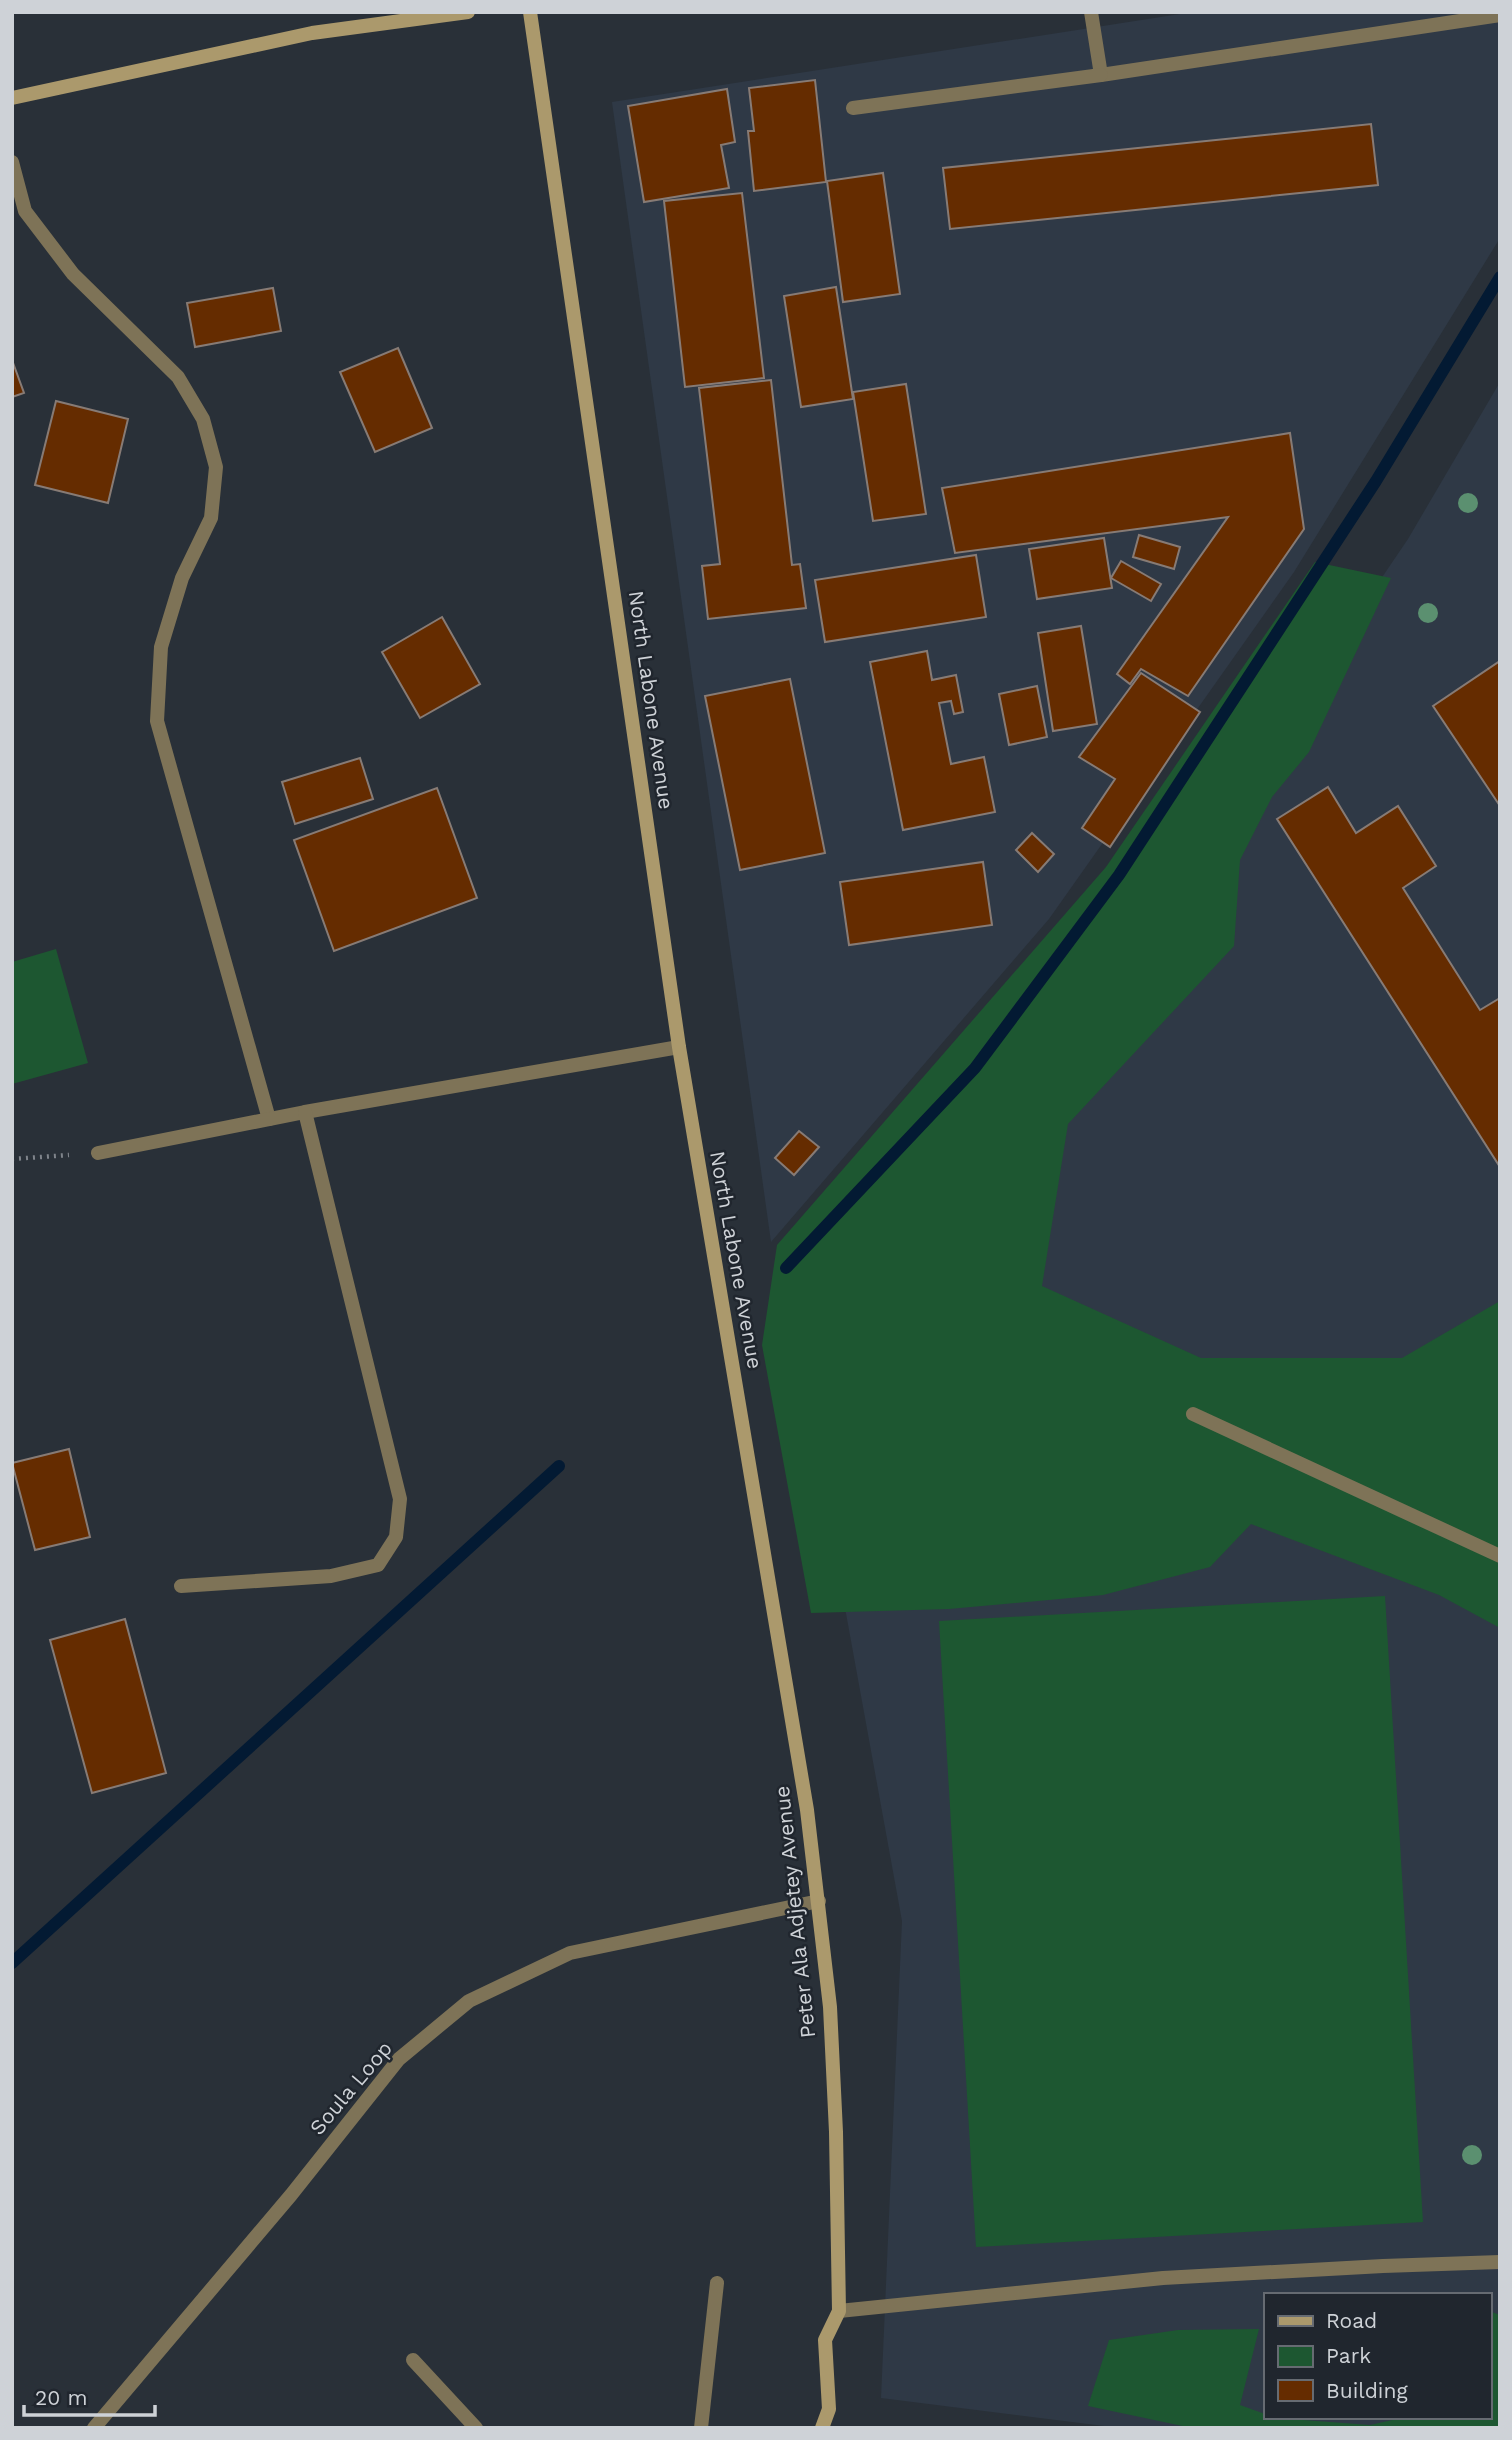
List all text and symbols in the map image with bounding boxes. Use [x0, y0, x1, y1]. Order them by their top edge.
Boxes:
street label: North Labone Avenue [624, 589, 679, 811]
street label: North Labone Avenue [705, 1149, 768, 1371]
street label: Peter Ala Adjetey Avenue [769, 1785, 820, 2039]
street label: Soula Loop [304, 2036, 397, 2140]
legend [1264, 2293, 1491, 2419]
text: Road [1326, 2308, 1377, 2333]
text: Park [1326, 2343, 1371, 2368]
scale bar [24, 2374, 156, 2418]
text: Building [1326, 2378, 1408, 2403]
text: 20 m [35, 2385, 87, 2410]

